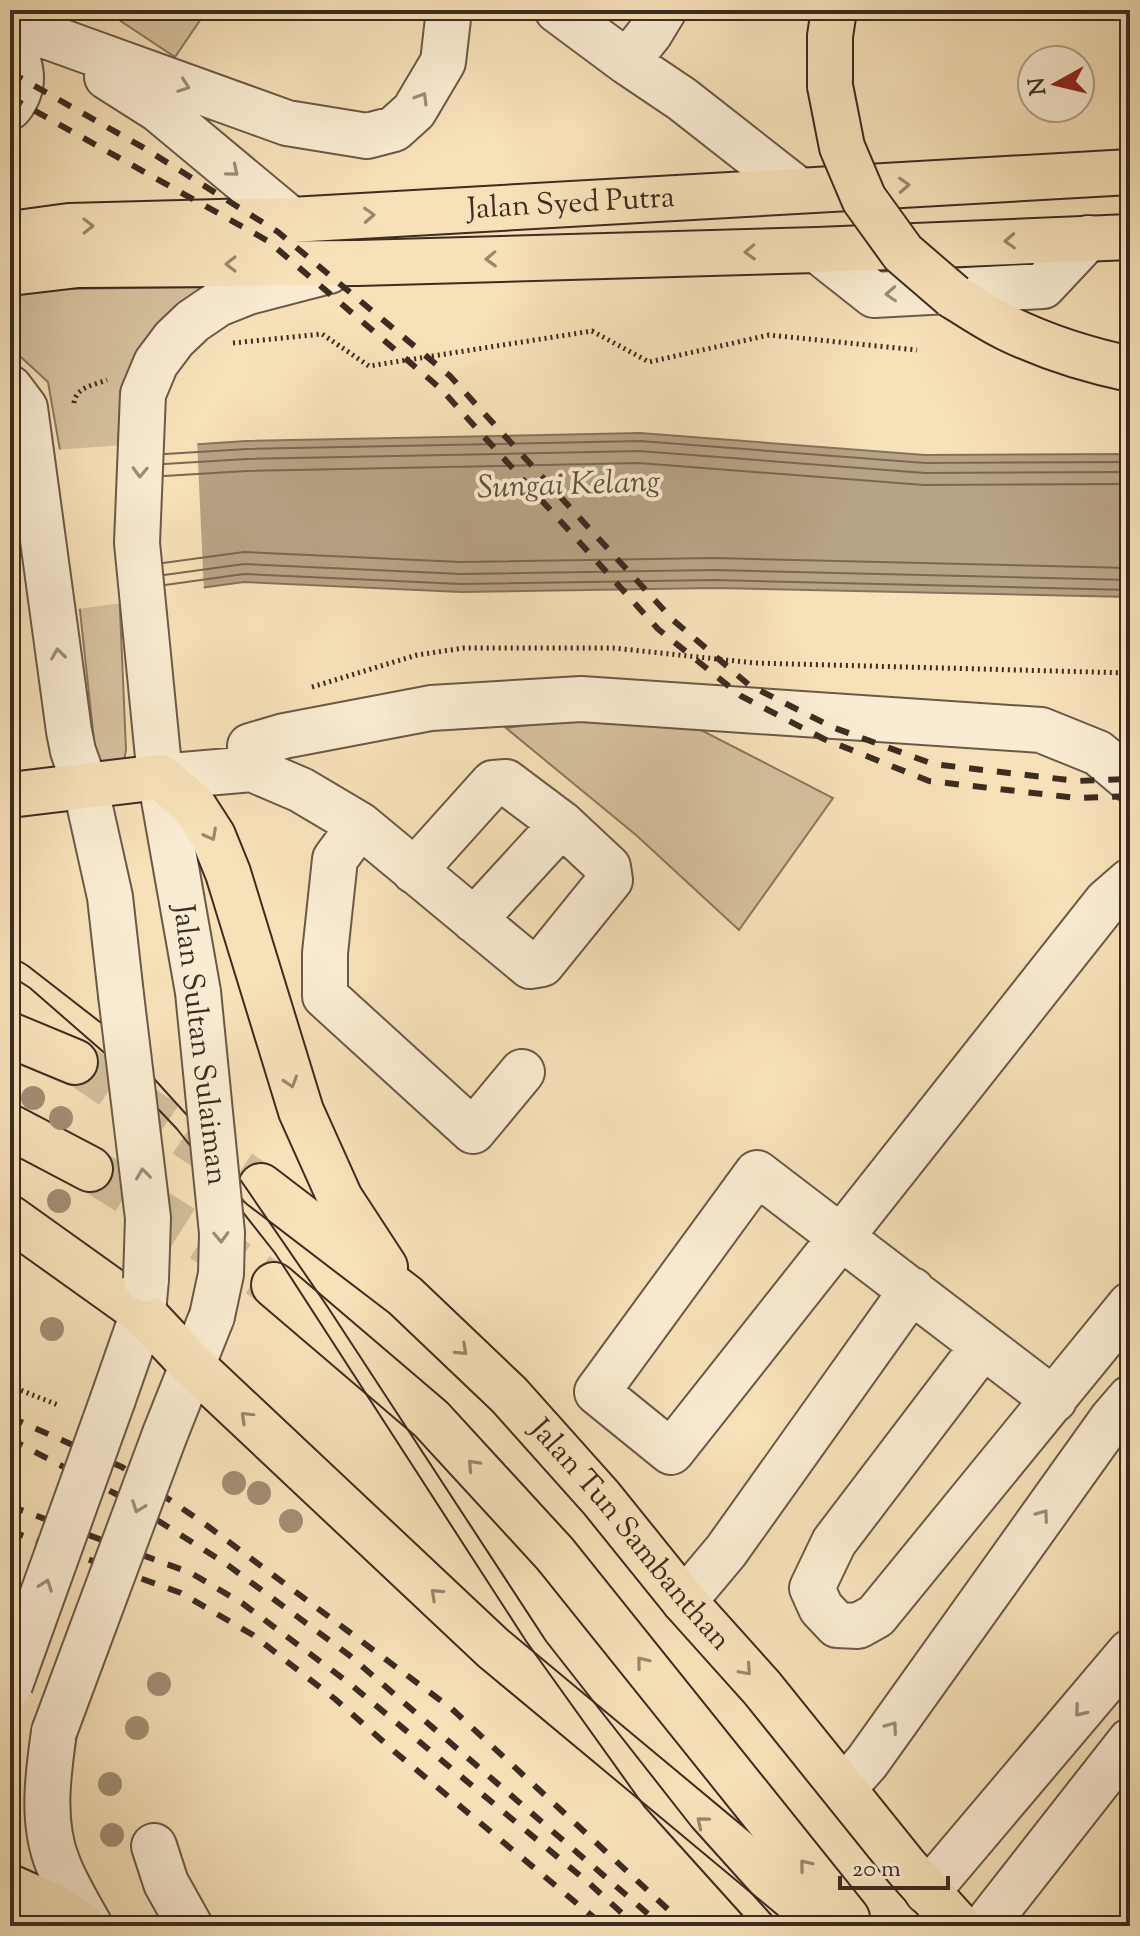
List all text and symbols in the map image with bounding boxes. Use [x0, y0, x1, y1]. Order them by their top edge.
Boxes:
north arrow [1016, 44, 1096, 124]
text: N [1022, 75, 1056, 97]
one-way arrow [176, 76, 190, 93]
one-way arrow [412, 92, 427, 107]
one-way arrow [224, 161, 238, 176]
street label: Jalan Syed Putra [464, 177, 676, 231]
one-way arrow [898, 177, 911, 194]
one-way arrow [363, 207, 376, 224]
one-way arrow [82, 217, 95, 235]
one-way arrow [1003, 233, 1016, 250]
one-way arrow [743, 244, 756, 261]
one-way arrow [484, 251, 497, 268]
one-way arrow [224, 255, 237, 273]
one-way arrow [884, 286, 897, 303]
water label: Sungai Kelang [477, 460, 662, 512]
one-way arrow [132, 466, 149, 479]
one-way arrow [50, 647, 67, 660]
one-way arrow [201, 827, 216, 841]
street label: Jalan Sultan Sulaiman [160, 900, 238, 1188]
one-way arrow [282, 1074, 298, 1088]
one-way arrow [134, 1167, 151, 1180]
one-way arrow [213, 1231, 230, 1244]
one-way arrow [453, 1341, 467, 1356]
street label: Jalan Tun Sambanthan [518, 1408, 741, 1661]
one-way arrow [241, 1411, 255, 1426]
one-way arrow [469, 1459, 483, 1474]
one-way arrow [131, 1499, 148, 1513]
one-way arrow [1033, 1510, 1048, 1524]
one-way arrow [36, 1579, 53, 1593]
one-way arrow [431, 1589, 445, 1604]
one-way arrow [637, 1657, 652, 1671]
one-way arrow [736, 1660, 751, 1675]
one-way arrow [1075, 1702, 1090, 1717]
one-way arrow [882, 1721, 897, 1735]
one-way arrow [697, 1817, 712, 1832]
scale bar [840, 1840, 948, 1890]
text: 20 m [852, 1853, 901, 1887]
one-way arrow [800, 1860, 815, 1874]

